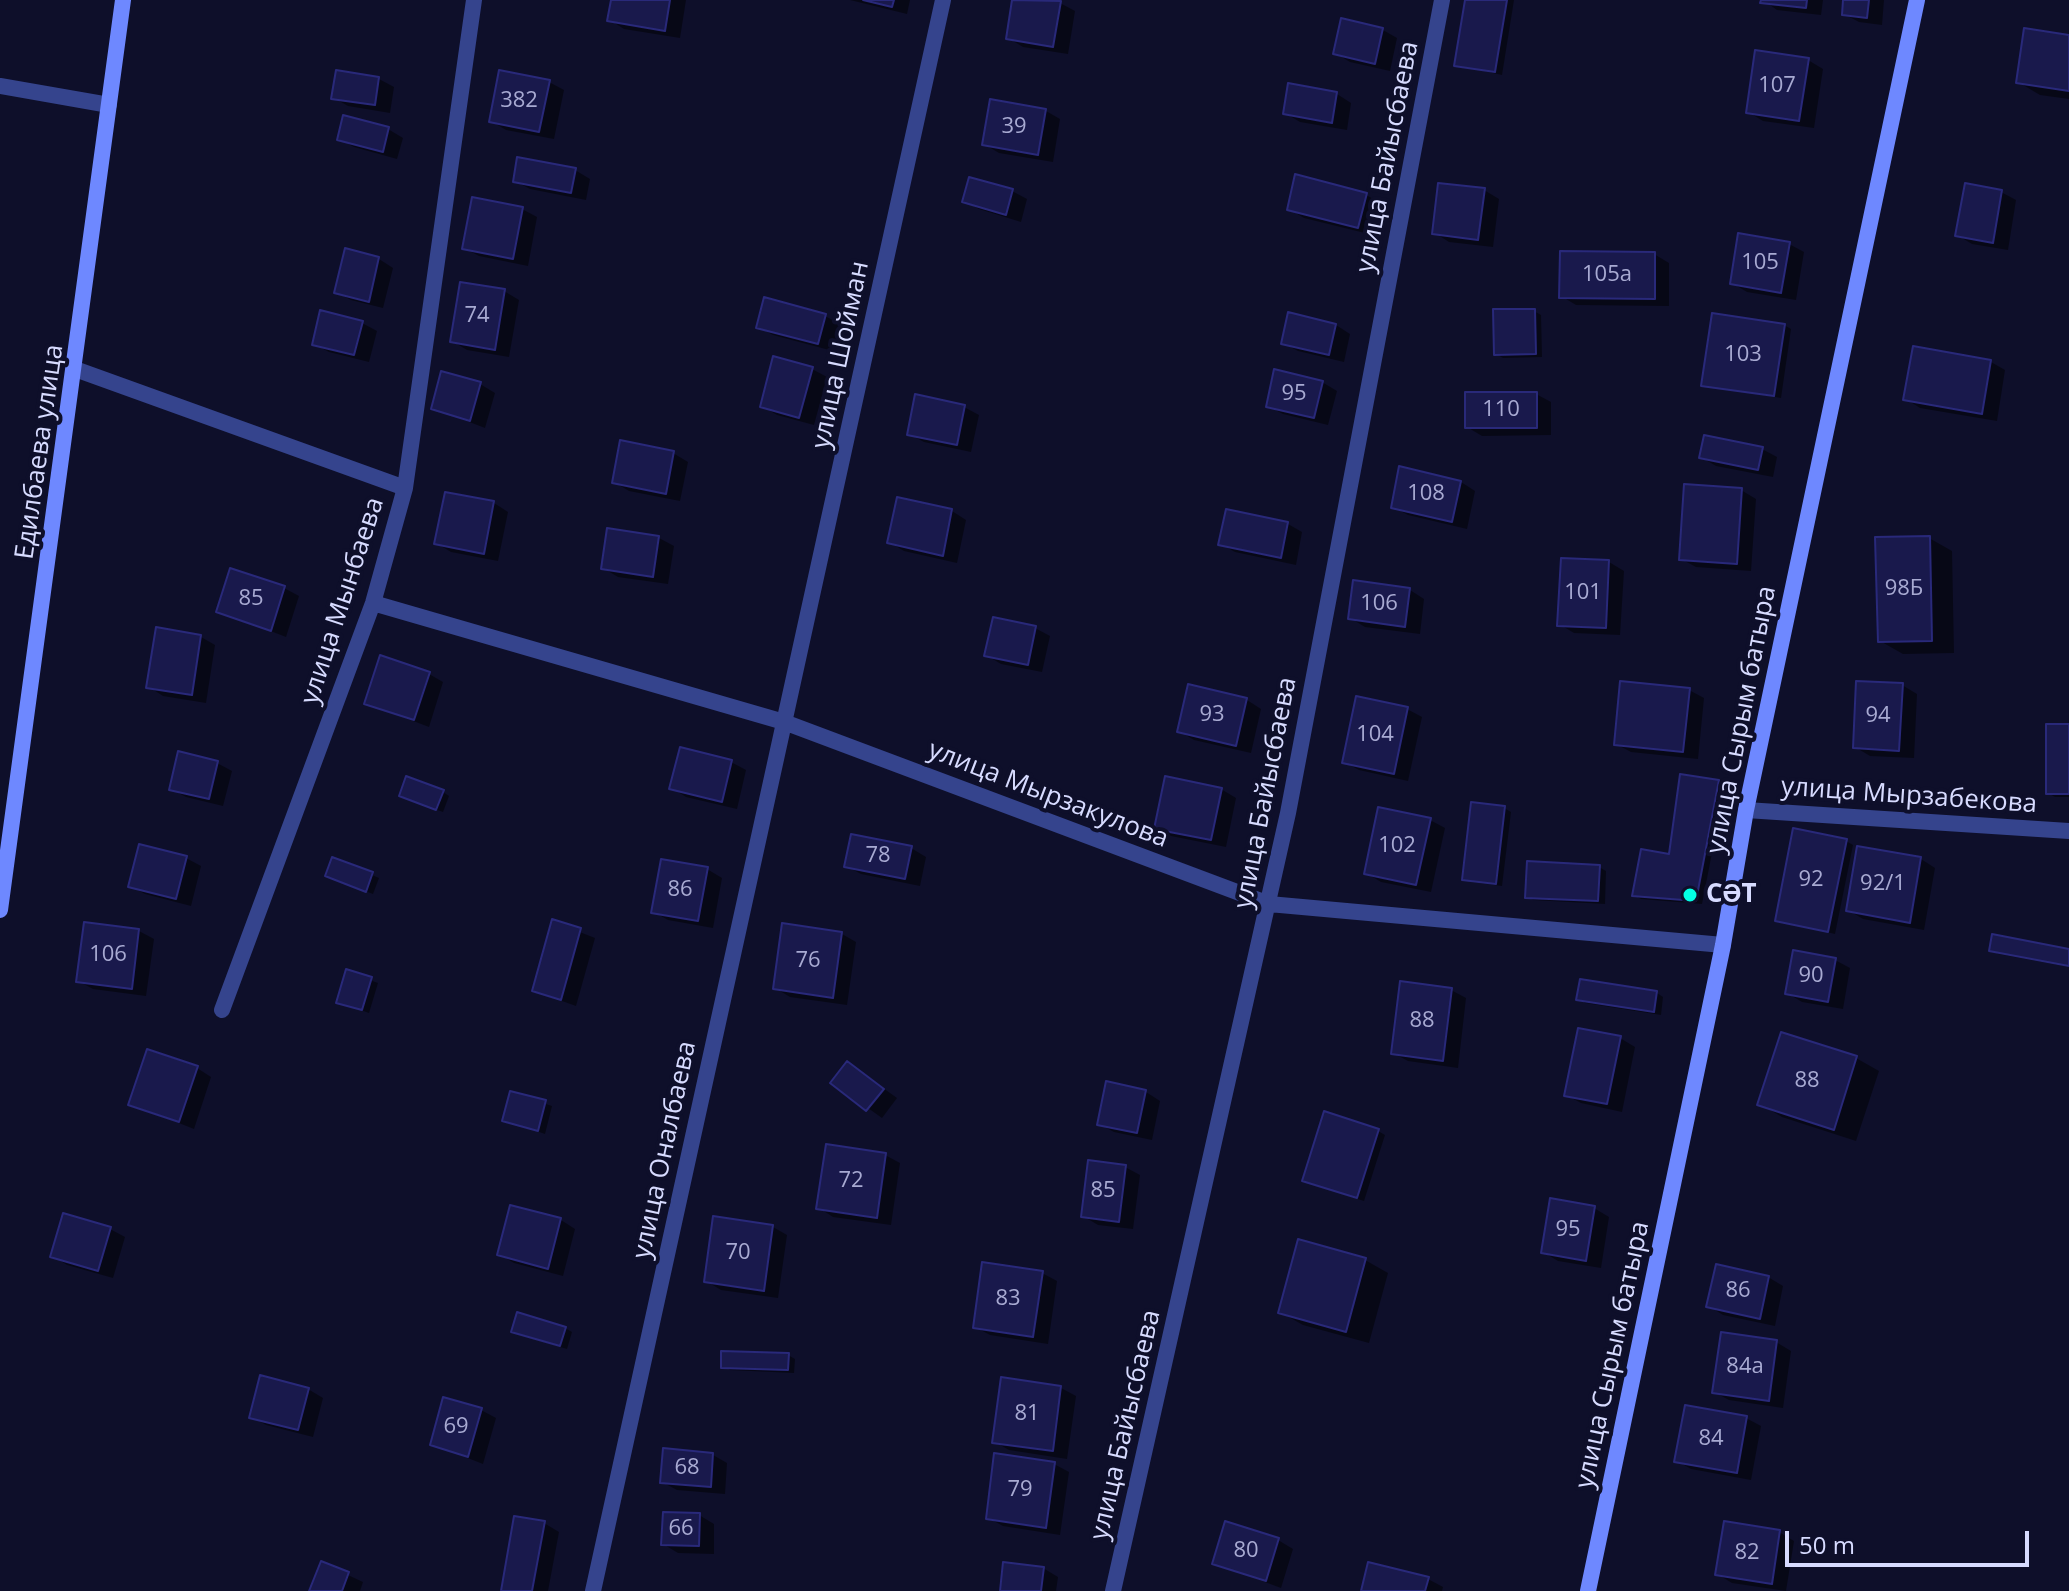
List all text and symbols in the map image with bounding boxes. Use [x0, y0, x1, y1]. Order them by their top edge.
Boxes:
street label: улица Байысбаева [1350, 39, 1426, 275]
house number: 107 [1758, 73, 1796, 99]
house number: 382 [500, 88, 538, 114]
house number: 39 [1001, 114, 1027, 140]
house number: 105 [1741, 250, 1779, 276]
street label: улица Шойман [806, 258, 876, 452]
house number: 105а [1582, 262, 1632, 288]
house number: 74 [464, 303, 490, 329]
house number: 103 [1724, 342, 1762, 368]
street label: Едилбаева улица [9, 343, 71, 561]
house number: 95 [1281, 381, 1307, 407]
house number: 110 [1482, 397, 1520, 423]
house number: 108 [1407, 481, 1445, 507]
street label: улица Мынбаева [295, 494, 391, 708]
house number: 98Б [1885, 576, 1923, 602]
house number: 101 [1564, 580, 1602, 606]
street label: улица Сырым батыра [1701, 583, 1783, 857]
house number: 85 [238, 586, 264, 612]
house number: 106 [1360, 591, 1398, 617]
street label: улица Байысбаева [1228, 675, 1304, 911]
house number: 93 [1199, 702, 1225, 728]
house number: 94 [1865, 703, 1891, 729]
house number: 104 [1356, 722, 1394, 748]
street label: улица Мырзакулова [924, 735, 1172, 855]
street label: улица Мырзабекова [1780, 771, 2038, 821]
house number: 102 [1378, 833, 1416, 859]
house number: 78 [865, 843, 891, 869]
house number: 92 [1798, 867, 1824, 893]
house number: 92/1 [1860, 871, 1906, 897]
house number: 86 [667, 877, 693, 903]
place label: СƏТ [1706, 879, 1757, 911]
marker: СƏТ [1681, 886, 1699, 904]
house number: 106 [89, 942, 127, 968]
house number: 76 [795, 948, 821, 974]
house number: 90 [1798, 963, 1824, 989]
house number: 88 [1409, 1008, 1435, 1034]
street label: улица Оналбаева [627, 1038, 703, 1262]
house number: 88 [1794, 1068, 1820, 1094]
house number: 72 [838, 1168, 864, 1194]
house number: 85 [1090, 1178, 1116, 1204]
house number: 95 [1555, 1217, 1581, 1243]
street label: улица Сырым батыра [1569, 1219, 1657, 1491]
house number: 70 [725, 1240, 751, 1266]
house number: 86 [1725, 1278, 1751, 1304]
house number: 83 [995, 1286, 1021, 1312]
street label: улица Байысбаева [1084, 1307, 1168, 1543]
house number: 84а [1726, 1354, 1764, 1380]
house number: 81 [1014, 1401, 1040, 1427]
house number: 69 [443, 1414, 469, 1440]
house number: 84 [1698, 1426, 1724, 1452]
house number: 68 [674, 1455, 700, 1481]
house number: 79 [1007, 1477, 1033, 1503]
scale bar [1789, 1515, 2033, 1565]
house number: 66 [668, 1516, 694, 1542]
text: 50 m [1799, 1528, 1855, 1561]
house number: 80 [1233, 1538, 1259, 1564]
house number: 82 [1734, 1540, 1760, 1566]

